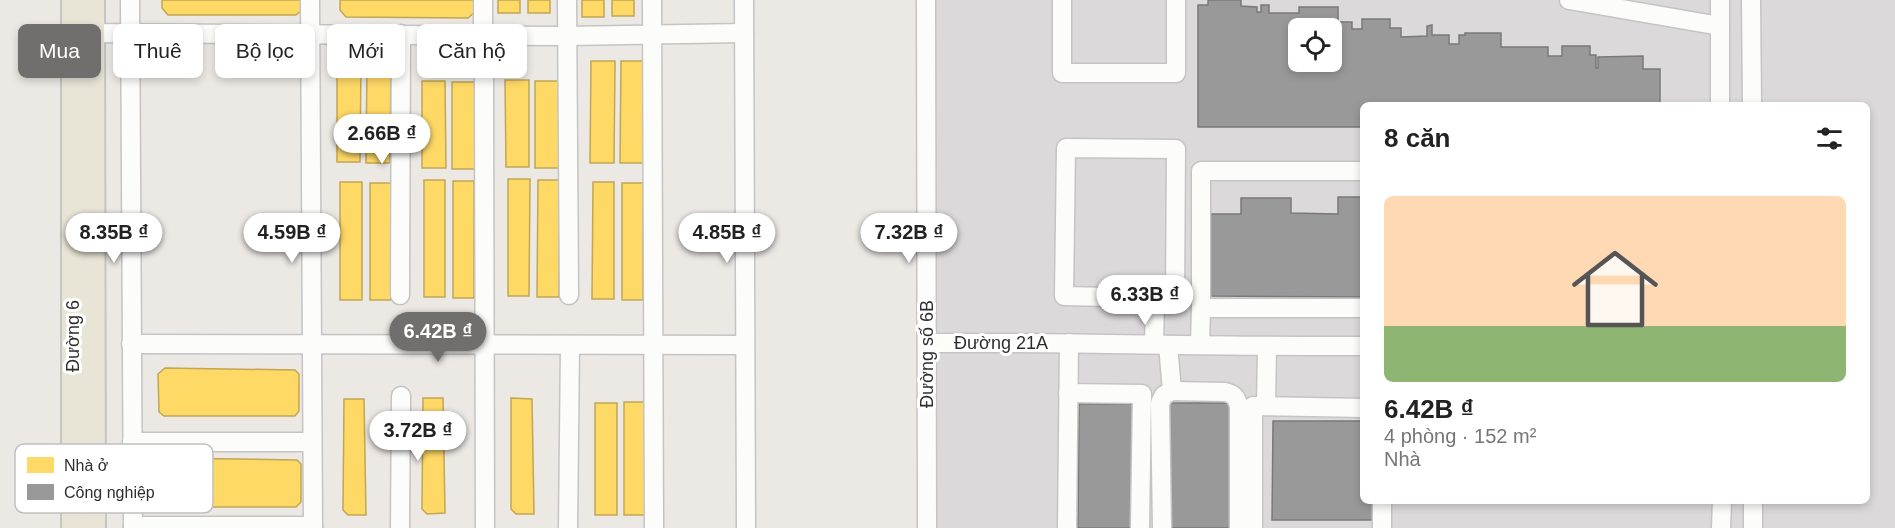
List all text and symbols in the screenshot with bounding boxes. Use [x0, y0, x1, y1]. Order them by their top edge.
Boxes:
map controls [1288, 18, 1342, 72]
button: locate [1288, 18, 1342, 72]
chip: Mua [18, 24, 101, 78]
chip: Thuê [113, 24, 203, 78]
chip: Bộ lọc [215, 24, 315, 78]
chip: Mới [327, 24, 405, 78]
chip: Căn hộ [417, 24, 527, 78]
pin: 2.66B ₫ [327, 114, 437, 165]
text: 2.66B ₫ [347, 122, 417, 144]
icon: filters [1813, 122, 1846, 155]
text: 8 căn [1384, 123, 1451, 153]
pin: 8.35B ₫ [59, 213, 169, 264]
pin: 4.59B ₫ [237, 213, 347, 264]
pin: 4.85B ₫ [672, 213, 782, 264]
pin: 7.32B ₫ [854, 213, 964, 264]
text: 8.35B ₫ [79, 221, 149, 243]
text: 4.59B ₫ [257, 221, 327, 243]
text: 4.85B ₫ [692, 221, 762, 243]
text: 7.32B ₫ [874, 221, 944, 243]
icon: home [1561, 235, 1669, 343]
pin: 6.33B ₫ [1090, 275, 1200, 326]
text: 6.33B ₫ [1110, 283, 1180, 305]
street label: Đường 6 [63, 300, 83, 372]
street label: Đường số 6B [917, 300, 937, 408]
pin: 6.42B ₫ [383, 312, 493, 363]
text: 6.42B ₫ [403, 320, 473, 342]
street label: Đường 21A [954, 333, 1048, 353]
text: 6.42B ₫ [1384, 394, 1474, 424]
pin: 3.72B ₫ [363, 411, 473, 462]
text: 3.72B ₫ [383, 419, 453, 441]
text: 4 phòng · 152 m² [1384, 425, 1536, 447]
legend [15, 444, 213, 513]
text: Nhà [1384, 448, 1421, 470]
text: Nhà ở [64, 457, 109, 474]
text: Công nghiệp [64, 484, 155, 501]

